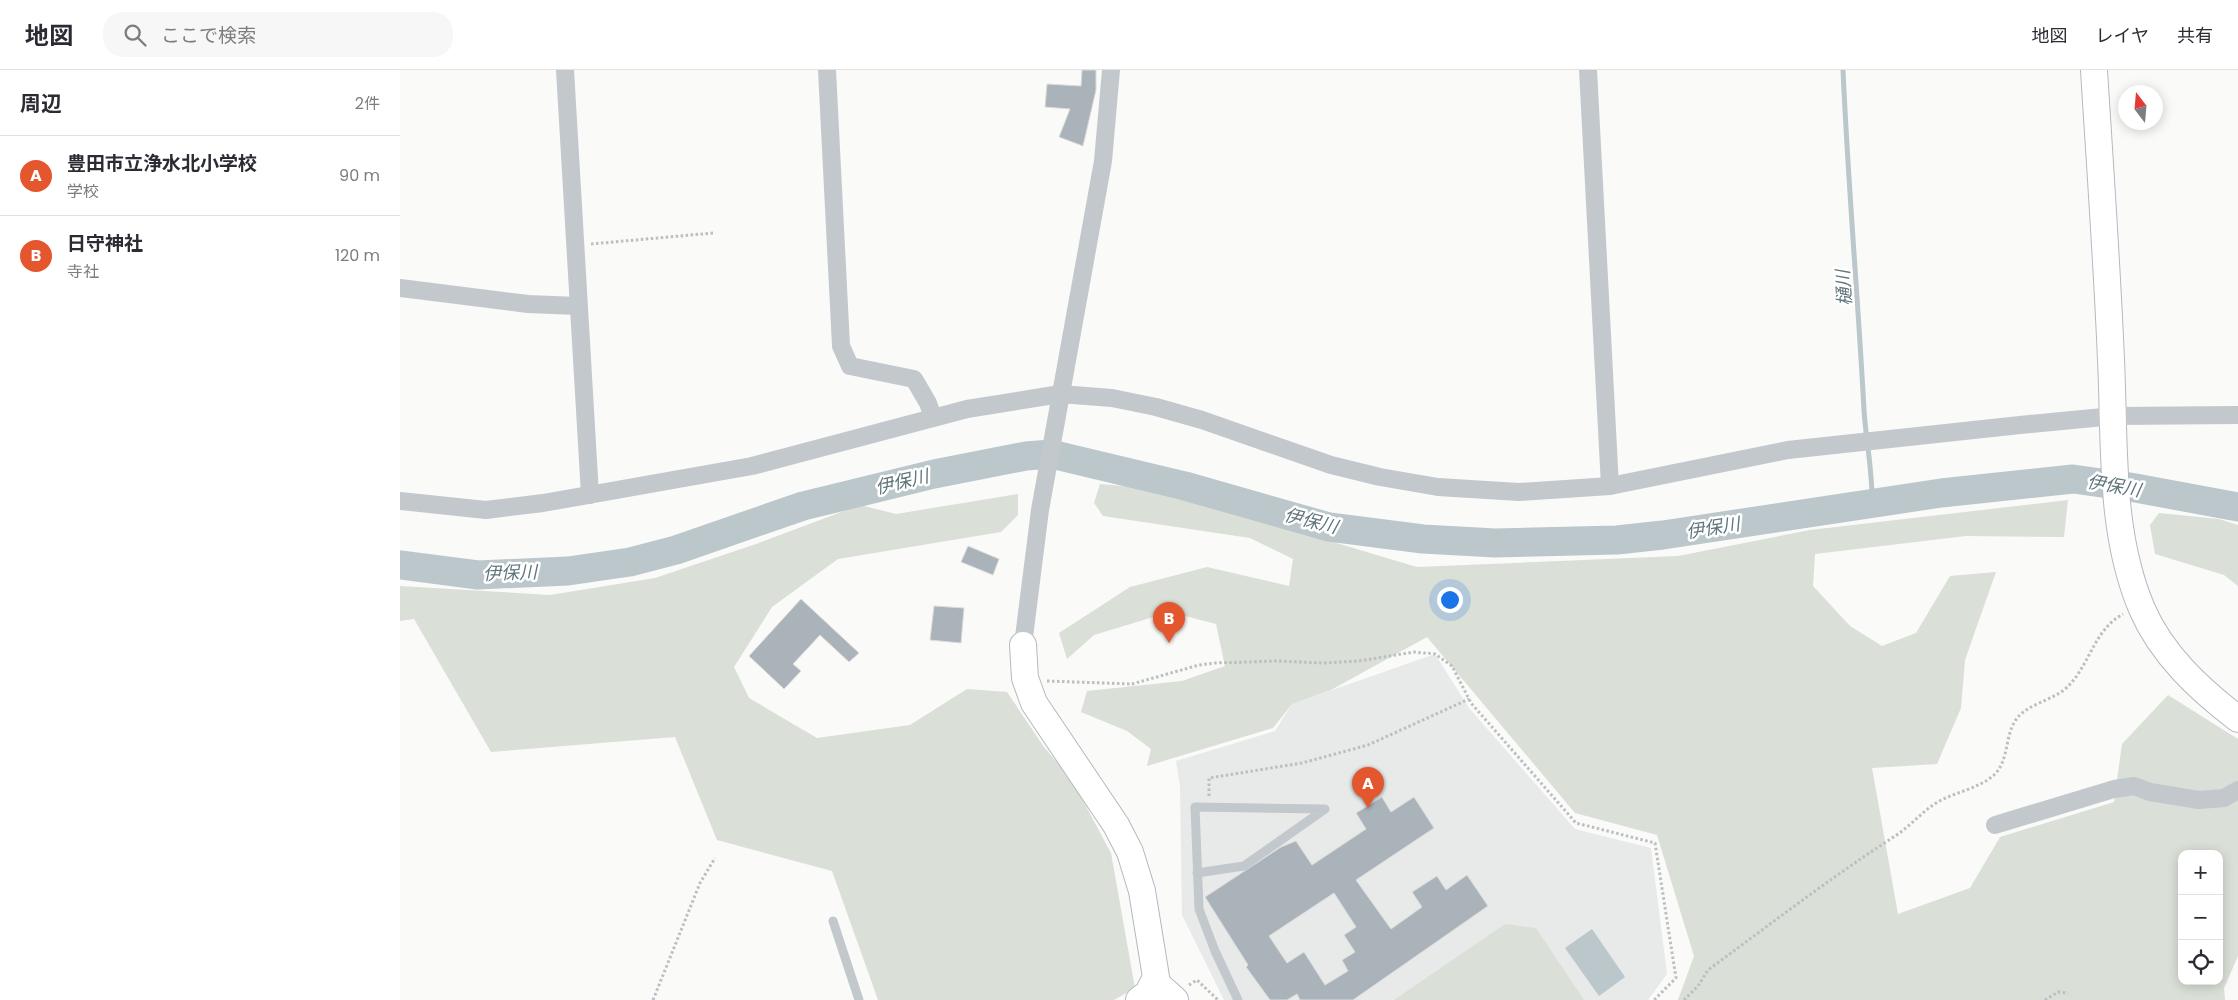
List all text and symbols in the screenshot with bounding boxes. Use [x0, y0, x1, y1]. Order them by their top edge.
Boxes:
search box [103, 12, 453, 57]
text: 地図 [25, 19, 73, 52]
icon: search [121, 21, 149, 49]
text: ここで検索 [161, 22, 256, 49]
text: 地図 [2032, 23, 2068, 48]
text: レイヤ [2096, 23, 2149, 48]
text: 共有 [2177, 23, 2213, 48]
north arrow [2118, 85, 2163, 130]
text: 周辺 [20, 89, 62, 118]
text: 2件 [355, 92, 380, 115]
text: 豊田市立浄水北小学校 [67, 150, 257, 177]
text: A [30, 164, 42, 187]
text: 90 m [339, 164, 380, 187]
text: 学校 [67, 180, 99, 203]
text: 日守神社 [67, 230, 143, 257]
text: B [31, 244, 41, 267]
text: 120 m [335, 244, 380, 267]
text: 寺社 [67, 260, 99, 283]
water label: 樋川 [1830, 267, 1857, 307]
water label: 伊保川 [873, 463, 933, 500]
water label: 伊保川 [2085, 469, 2145, 503]
water label: 伊保川 [1282, 502, 1342, 540]
water label: 伊保川 [1684, 511, 1744, 544]
water label: 伊保川 [483, 559, 539, 586]
your location [1437, 587, 1463, 613]
pin: B [1153, 602, 1185, 643]
pin: A [1352, 767, 1384, 808]
map controls [2178, 850, 2223, 985]
button: + [2178, 850, 2223, 895]
button: − [2178, 895, 2223, 940]
button: locate [2178, 940, 2223, 985]

